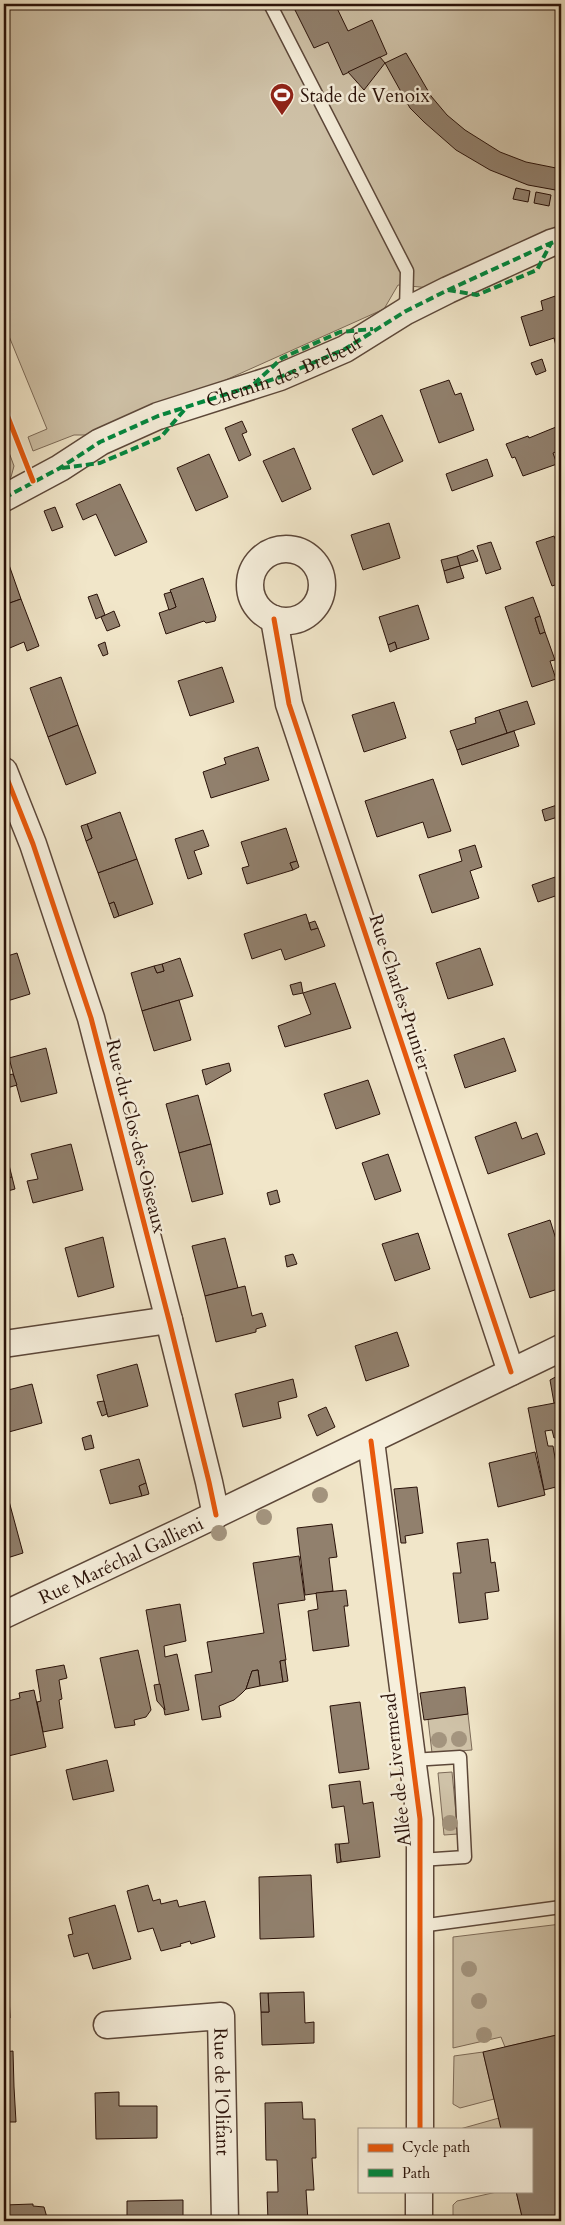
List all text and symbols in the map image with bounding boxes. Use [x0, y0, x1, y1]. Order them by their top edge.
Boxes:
sports icon: Stade de Venoix [269, 82, 295, 116]
place label: Stade de Venoix [300, 83, 430, 109]
street label: Chemin des Brebeuf [203, 328, 369, 414]
street label: Rue Charles Prunier [363, 911, 438, 1074]
street label: Rue du Clos des Oiseaux [99, 1037, 173, 1237]
street label: Rue Maréchal Gallieni [34, 1511, 208, 1611]
street label: Allée de Livermead [376, 1692, 418, 1848]
street label: Rue de l'Olifant [207, 2027, 236, 2156]
legend [358, 2128, 532, 2192]
text: Cycle path [402, 2137, 471, 2157]
text: Path [402, 2163, 431, 2183]

